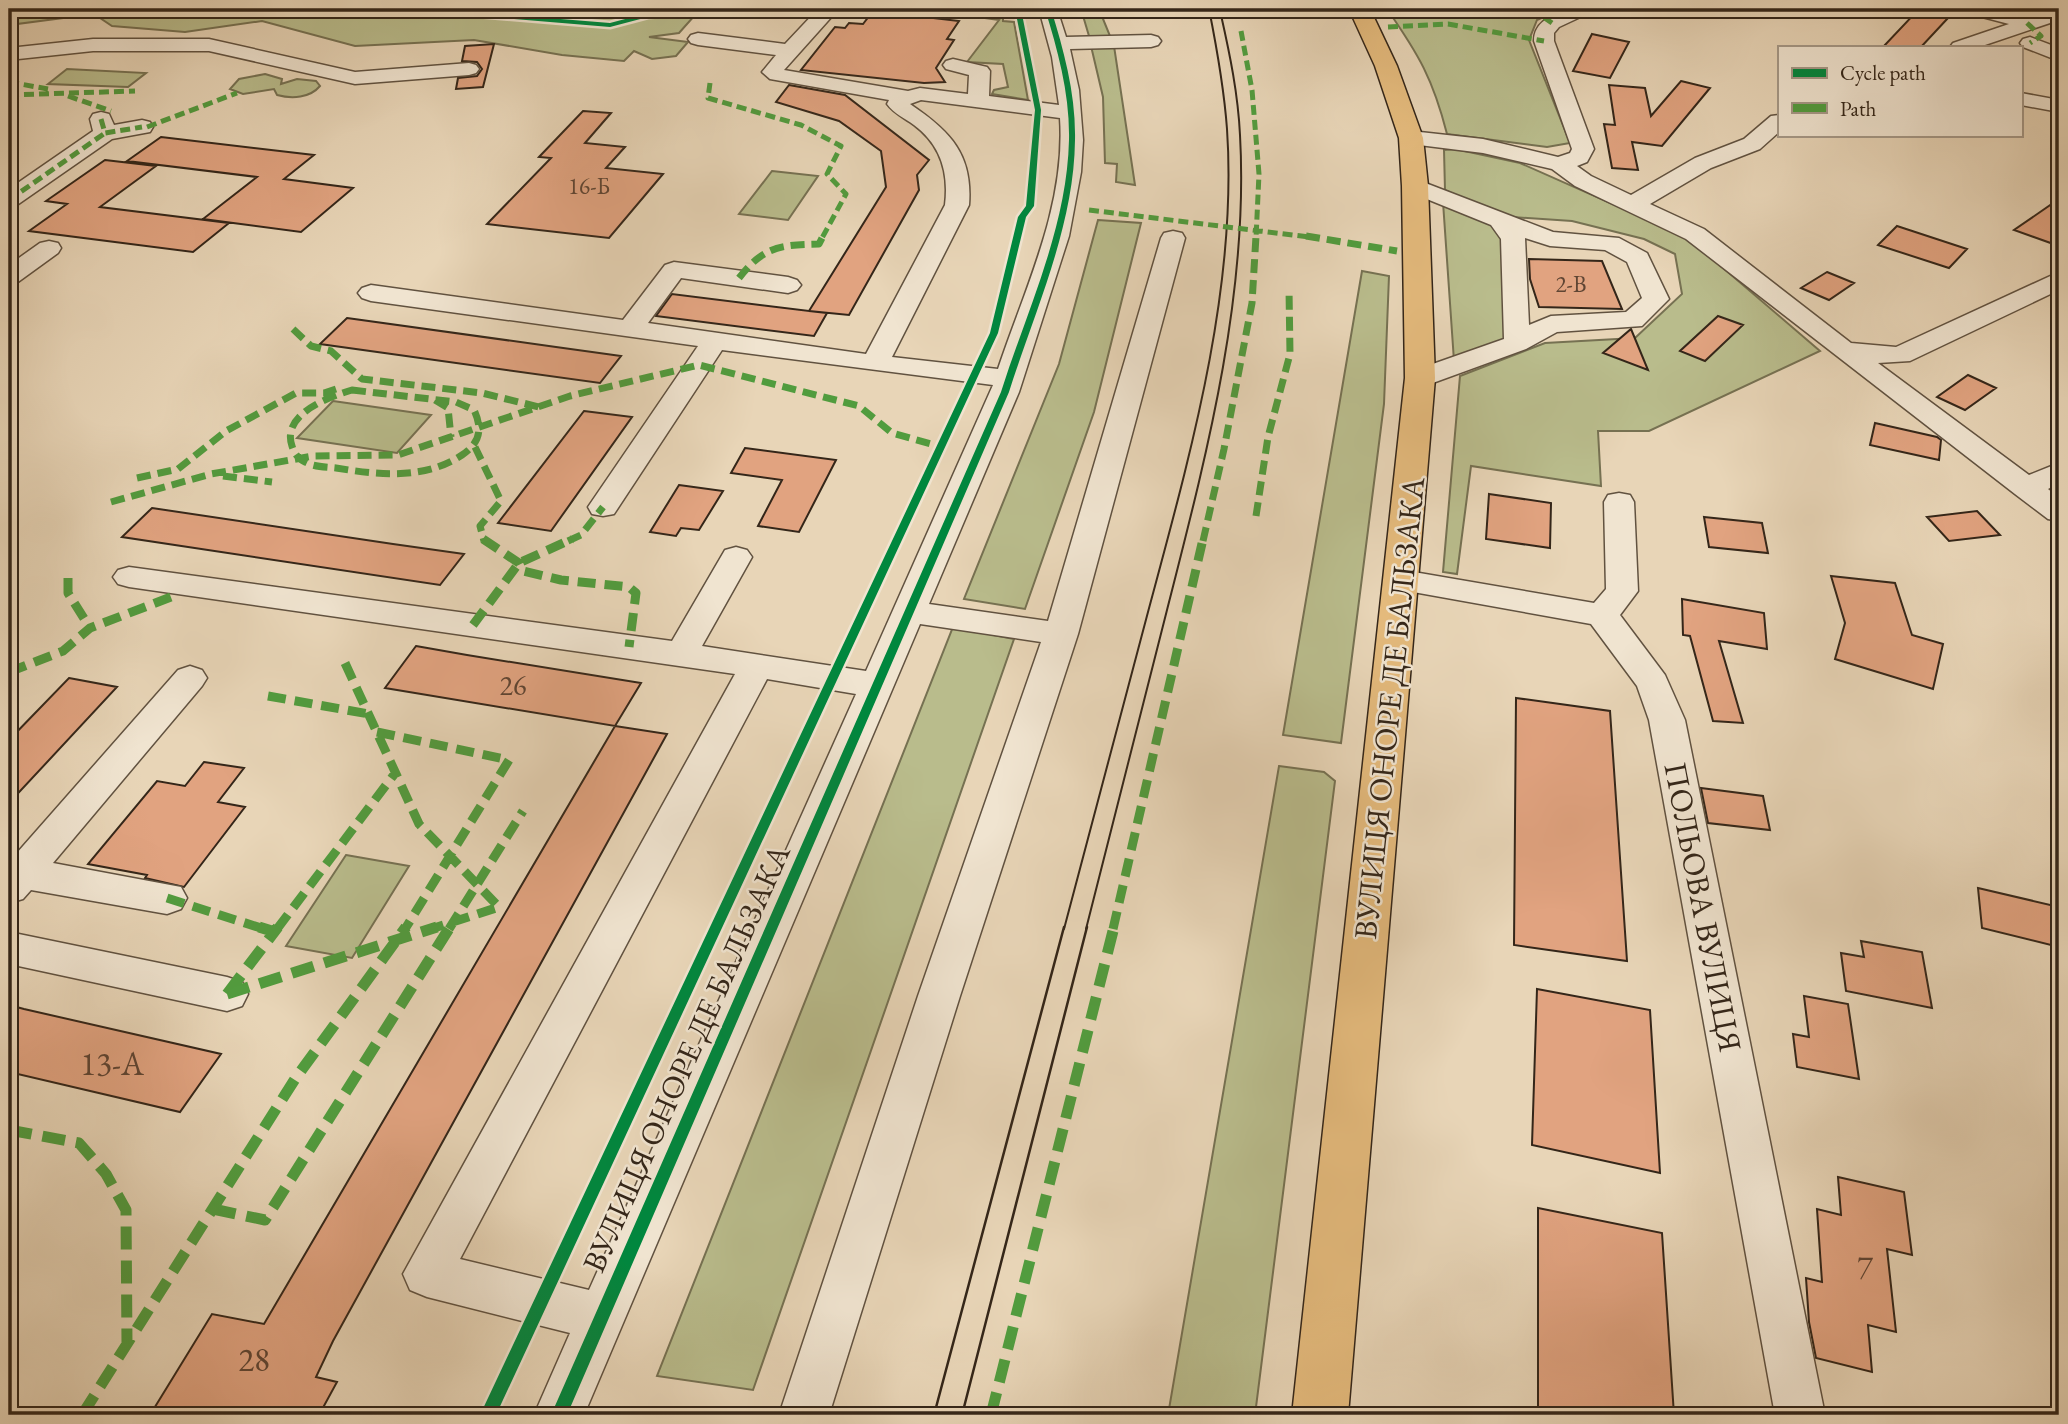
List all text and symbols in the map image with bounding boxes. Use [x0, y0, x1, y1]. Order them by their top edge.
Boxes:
legend [1778, 46, 2022, 136]
text: Cycle path [1840, 59, 1926, 86]
text: Path [1840, 95, 1877, 122]
house number: 16-Б [568, 171, 610, 201]
house number: 2-В [1556, 269, 1586, 299]
street label: ВУЛИЦЯ ОНОРЕ ДЕ БАЛЬЗАКА [1344, 474, 1434, 941]
house number: 26 [500, 667, 526, 703]
street label: ПОЛЬОВА ВУЛИЦЯ [1654, 759, 1752, 1055]
street label: ВУЛИЦЯ ОНОРЕ ДЕ БАЛЬЗАКА [572, 837, 800, 1279]
house number: 13-А [80, 1042, 144, 1085]
house number: 7 [1857, 1246, 1873, 1289]
house number: 28 [238, 1338, 270, 1381]

